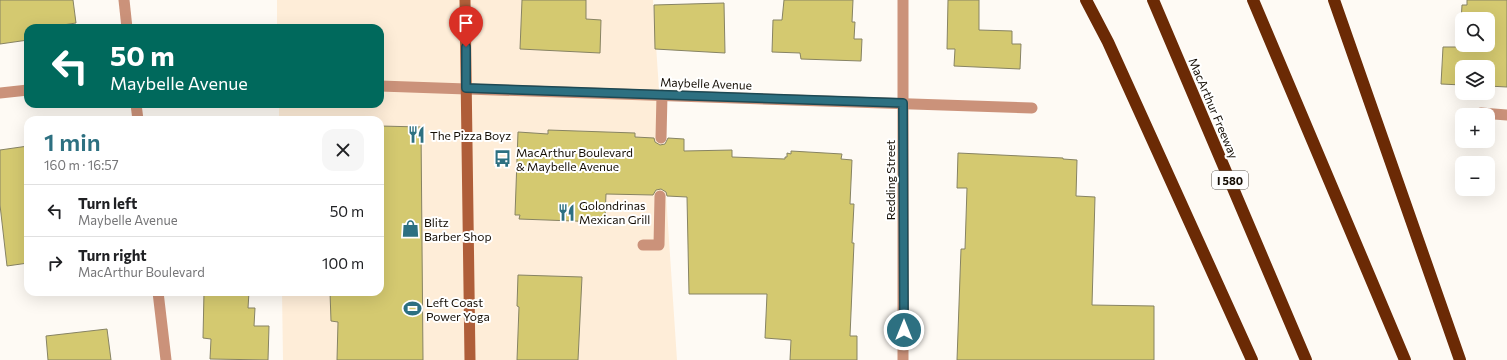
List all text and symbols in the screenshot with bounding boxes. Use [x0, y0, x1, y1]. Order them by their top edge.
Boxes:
pin [449, 6, 483, 47]
icon: arrive [455, 12, 477, 34]
map controls [1455, 12, 1495, 196]
button: search [1455, 12, 1495, 52]
text: 50 m [110, 38, 175, 72]
icon: left [44, 40, 96, 92]
street label: MacArthur Freeway [1186, 56, 1242, 160]
button: layers [1455, 60, 1495, 100]
text: Maybelle Avenue [110, 72, 248, 94]
street label: Maybelle Avenue [660, 74, 752, 92]
button: + [1455, 108, 1495, 148]
restaurant icon: The Pizza Boyz [407, 125, 427, 145]
text: 1 min [44, 127, 101, 156]
place label: The Pizza Boyz [430, 128, 511, 142]
button: close [322, 129, 364, 171]
street label: Redding Street [883, 140, 897, 220]
place label: MacArthur Boulevard & Maybelle Avenue [516, 145, 633, 173]
bus stop icon: MacArthur Boulevard & Maybelle Avenue [493, 149, 513, 169]
button: − [1455, 156, 1495, 196]
text: 160 m · 16:57 [44, 157, 119, 173]
road number: I 580 [1212, 171, 1248, 189]
text: Turn left [78, 194, 137, 212]
place label: Golondrinas Mexican Grill [579, 198, 650, 226]
icon: left [44, 200, 66, 222]
text: 50 m [330, 202, 364, 220]
restaurant icon: Golondrinas Mexican Grill [556, 202, 576, 222]
text: Maybelle Avenue [78, 212, 178, 228]
place label: Blitz Barber Shop [424, 215, 492, 243]
shop icon: Blitz Barber Shop [401, 219, 421, 239]
text: Turn right [78, 246, 147, 264]
icon: right [44, 252, 66, 274]
text: 100 m [322, 254, 364, 272]
text: MacArthur Boulevard [78, 264, 205, 280]
place label: Left Coast Power Yoga [426, 295, 490, 323]
sports icon: Left Coast Power Yoga [403, 299, 423, 319]
position arrow [883, 309, 925, 351]

